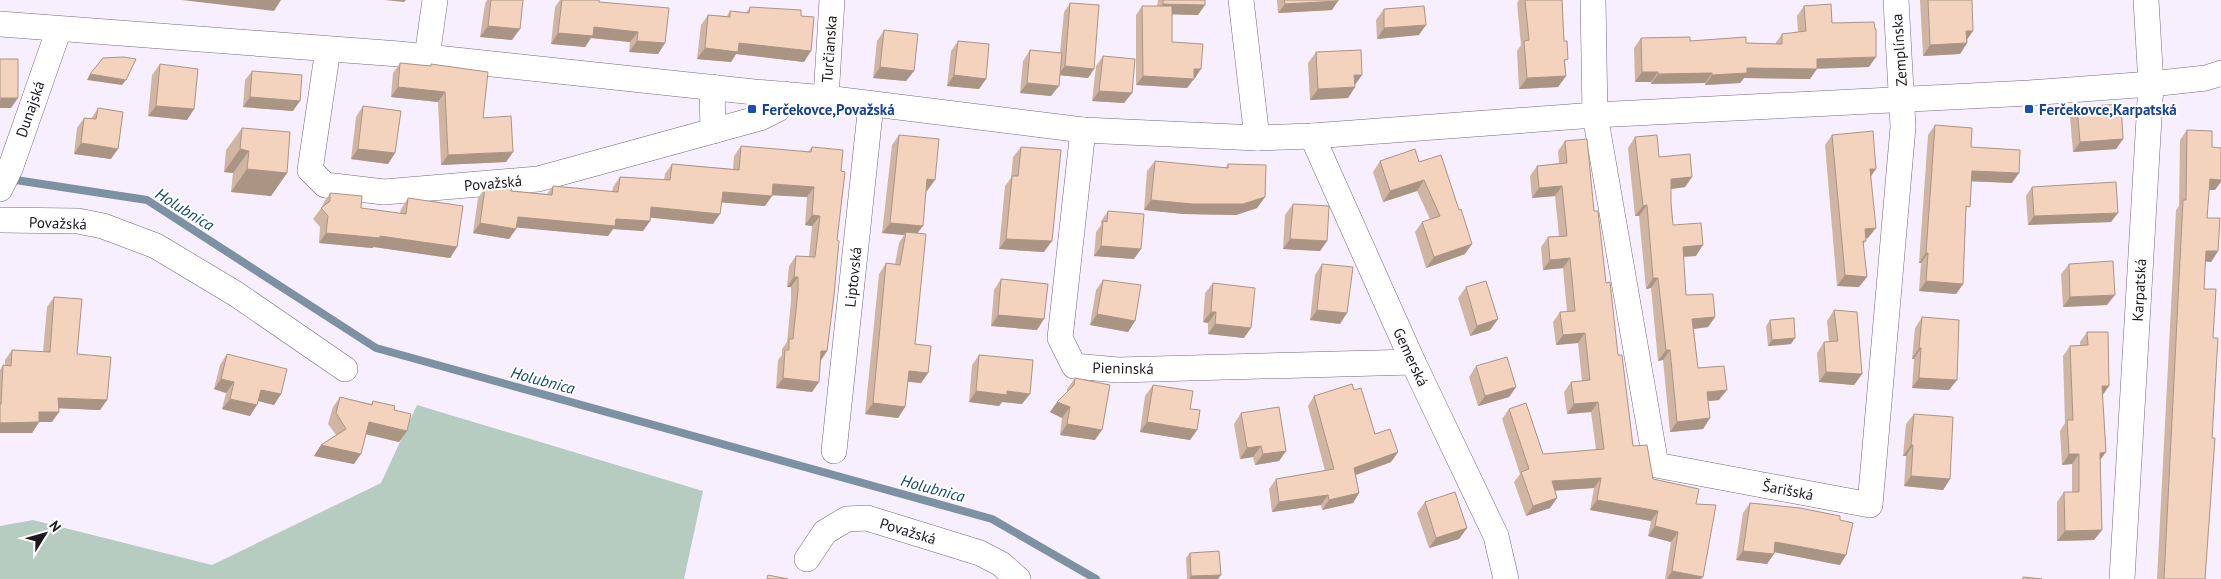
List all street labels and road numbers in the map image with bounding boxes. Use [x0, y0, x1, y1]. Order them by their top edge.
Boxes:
street label: Zemplínska [1887, 13, 1911, 87]
street label: Turčianska [817, 15, 841, 83]
street label: Dunajská [11, 78, 49, 140]
street label: Považská [463, 171, 523, 195]
street label: Považská [29, 212, 87, 234]
street label: Liptovská [840, 246, 866, 308]
street label: Karpatská [2128, 258, 2150, 322]
street label: Gemerská [1389, 325, 1433, 389]
street label: Pieninská [1092, 358, 1154, 378]
street label: Šarišská [1761, 476, 1815, 504]
street label: Považská [877, 513, 939, 549]

